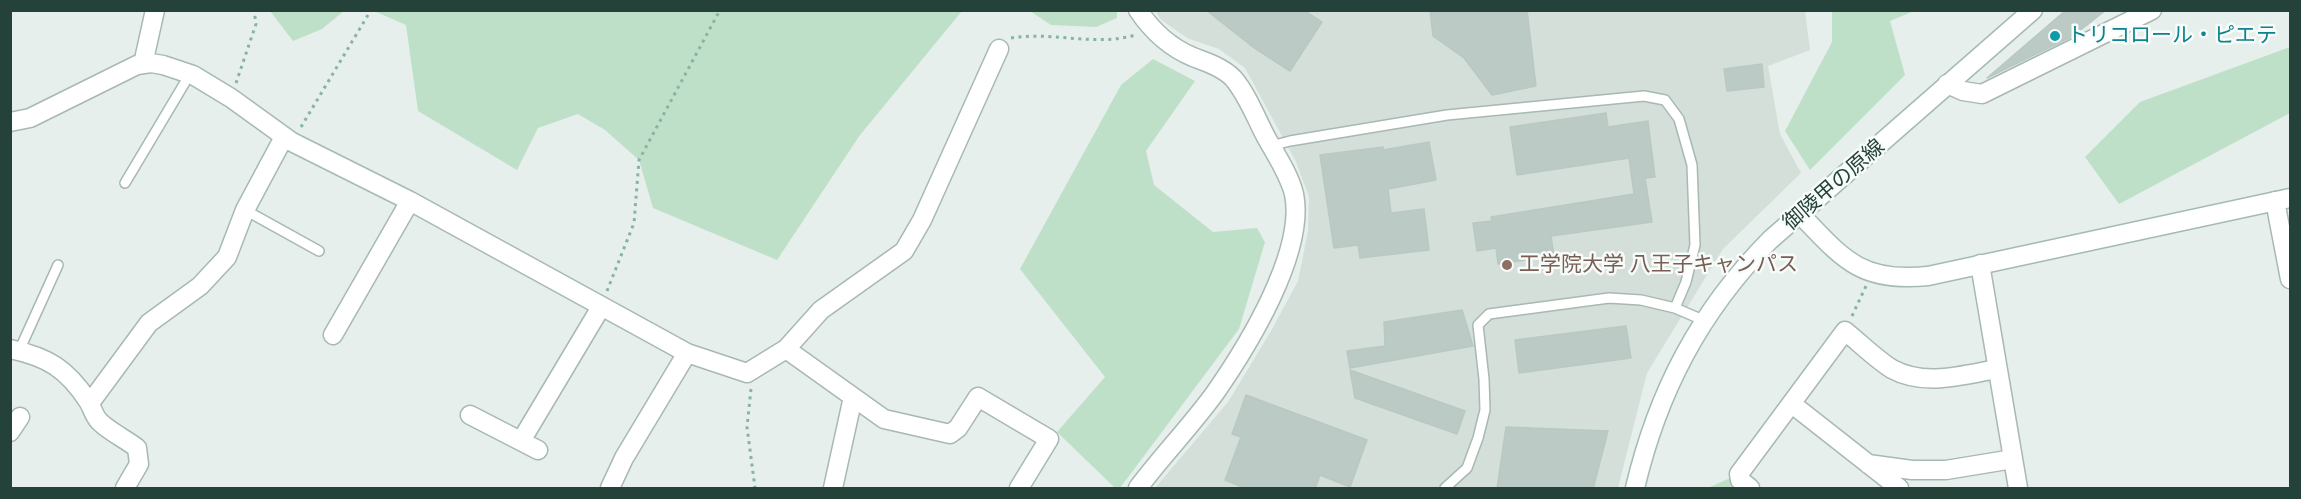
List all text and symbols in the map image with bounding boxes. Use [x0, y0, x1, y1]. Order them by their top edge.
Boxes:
place label: トリコロール・ピエテ [2067, 23, 2277, 49]
marker: トリコロール・ピエテ [2048, 29, 2062, 43]
street label: 御陵甲の原線 [1778, 134, 1890, 236]
place label: 工学院大学 八王子キャンパス [1519, 252, 1798, 278]
marker: 工学院大学 八王子キャンパス [1500, 258, 1514, 272]

